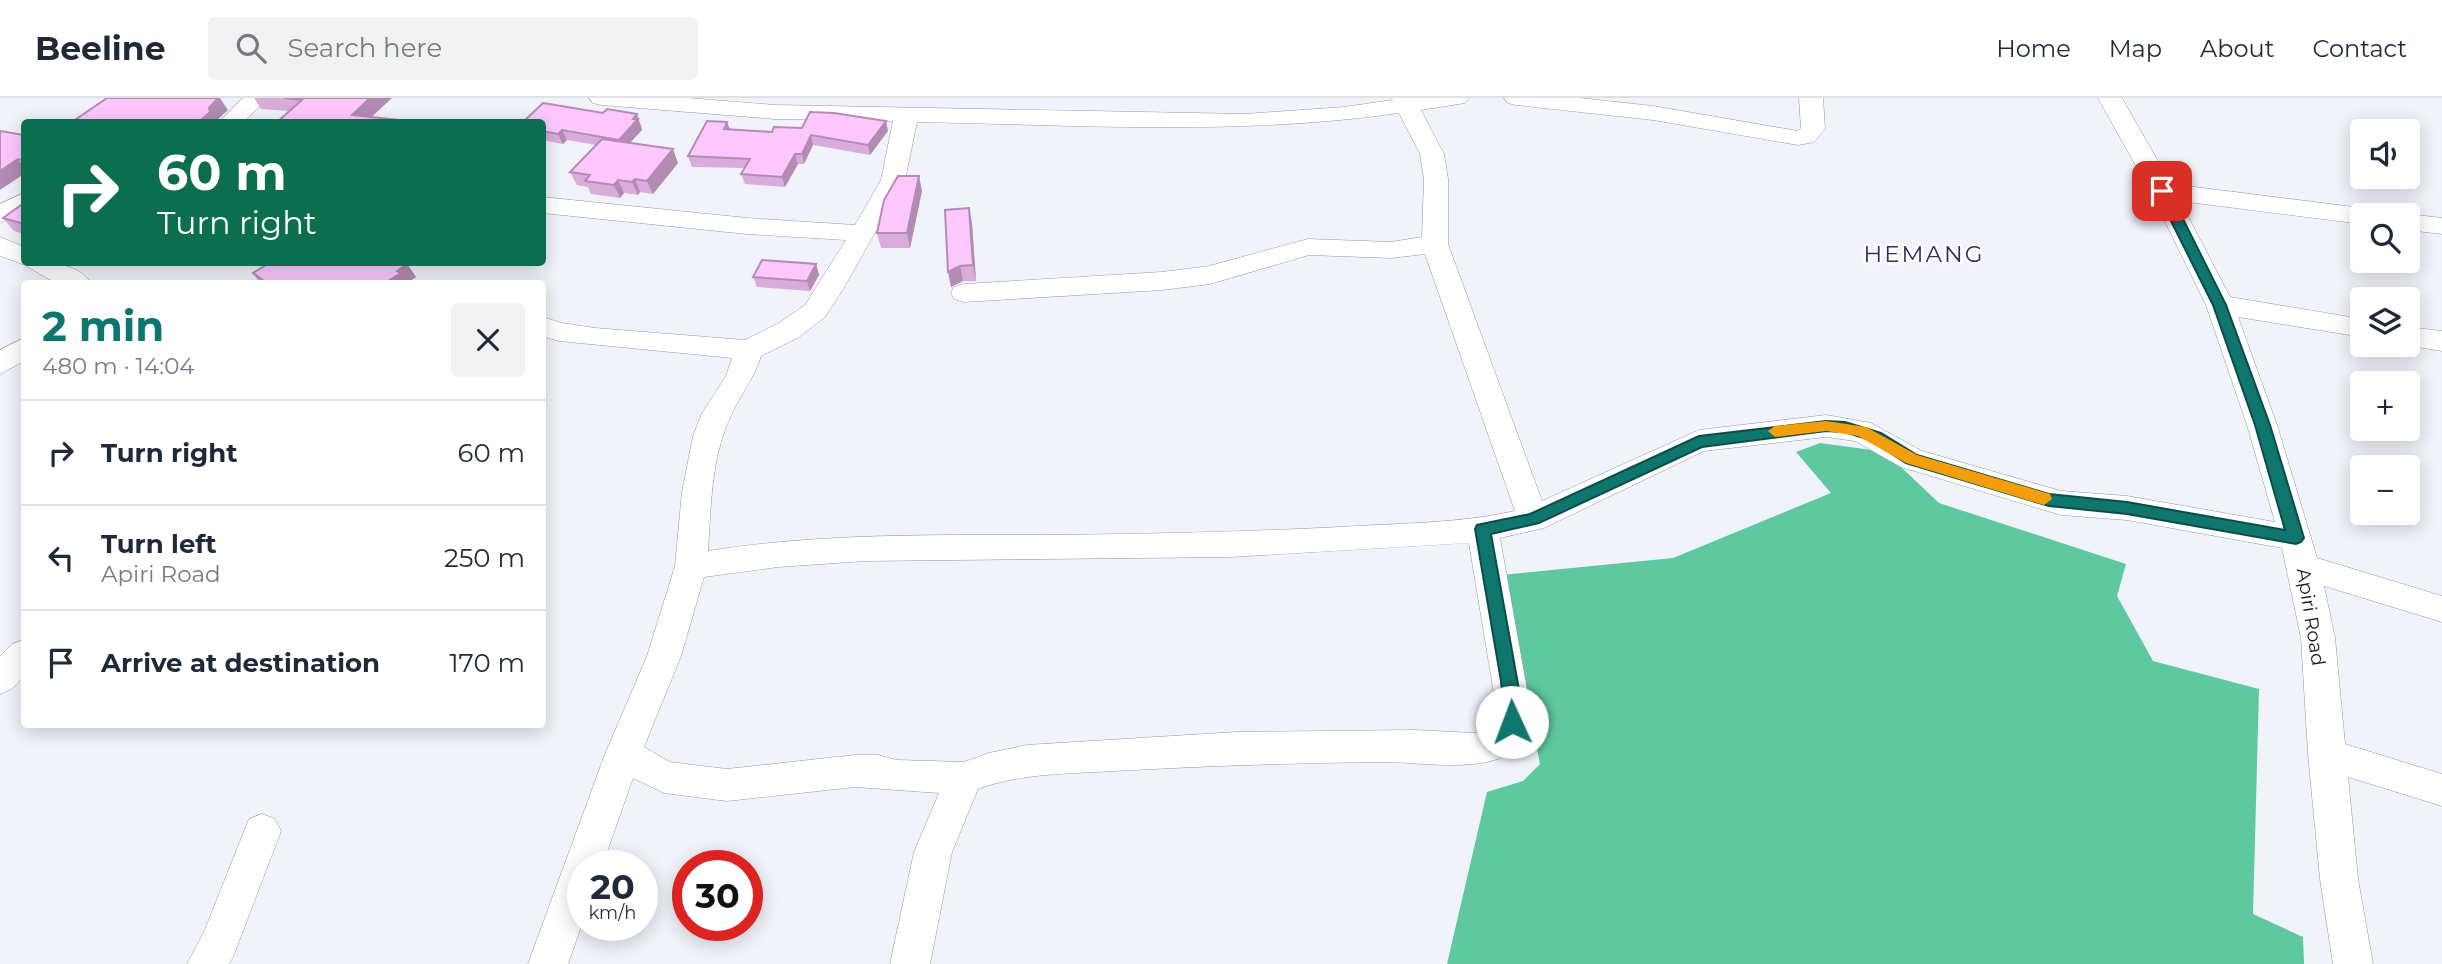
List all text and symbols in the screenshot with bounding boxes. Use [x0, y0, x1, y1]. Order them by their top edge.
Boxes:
search box [208, 17, 698, 80]
text: Beeline [35, 28, 166, 68]
icon: search [232, 29, 270, 67]
text: Search here [288, 32, 442, 64]
text: Home [1996, 34, 2071, 63]
text: Map [2109, 34, 2162, 63]
text: About [2200, 34, 2274, 63]
text: Contact [2312, 34, 2407, 63]
map controls [2350, 119, 2420, 525]
button: sound [2350, 119, 2420, 189]
text: 60 m [157, 143, 287, 202]
icon: right [42, 147, 133, 238]
pin [2132, 161, 2192, 221]
icon: arrive [2143, 172, 2181, 210]
text: Turn right [157, 203, 317, 242]
button: search [2350, 203, 2420, 273]
district label: HEMANG [1863, 240, 1985, 268]
button: layers [2350, 287, 2420, 357]
text: 2 min [42, 300, 164, 352]
button: close [451, 303, 525, 377]
text: 480 m · 14:04 [42, 352, 195, 380]
button: + [2350, 371, 2420, 441]
icon: right [42, 434, 80, 472]
text: Turn right [101, 437, 237, 469]
text: 60 m [458, 437, 525, 469]
button: − [2350, 455, 2420, 525]
text: Turn left [101, 528, 217, 560]
icon: left [42, 539, 80, 577]
text: 250 m [444, 542, 525, 574]
text: Apiri Road [101, 560, 221, 588]
street label: Apiri Road [2292, 566, 2330, 668]
icon: arrive [42, 644, 80, 682]
text: Arrive at destination [101, 647, 380, 679]
text: 170 m [449, 647, 525, 679]
position arrow [1475, 685, 1549, 759]
speed limit sign: 30 [672, 850, 763, 941]
text: 20 [590, 865, 635, 908]
text: km/h [588, 902, 637, 924]

